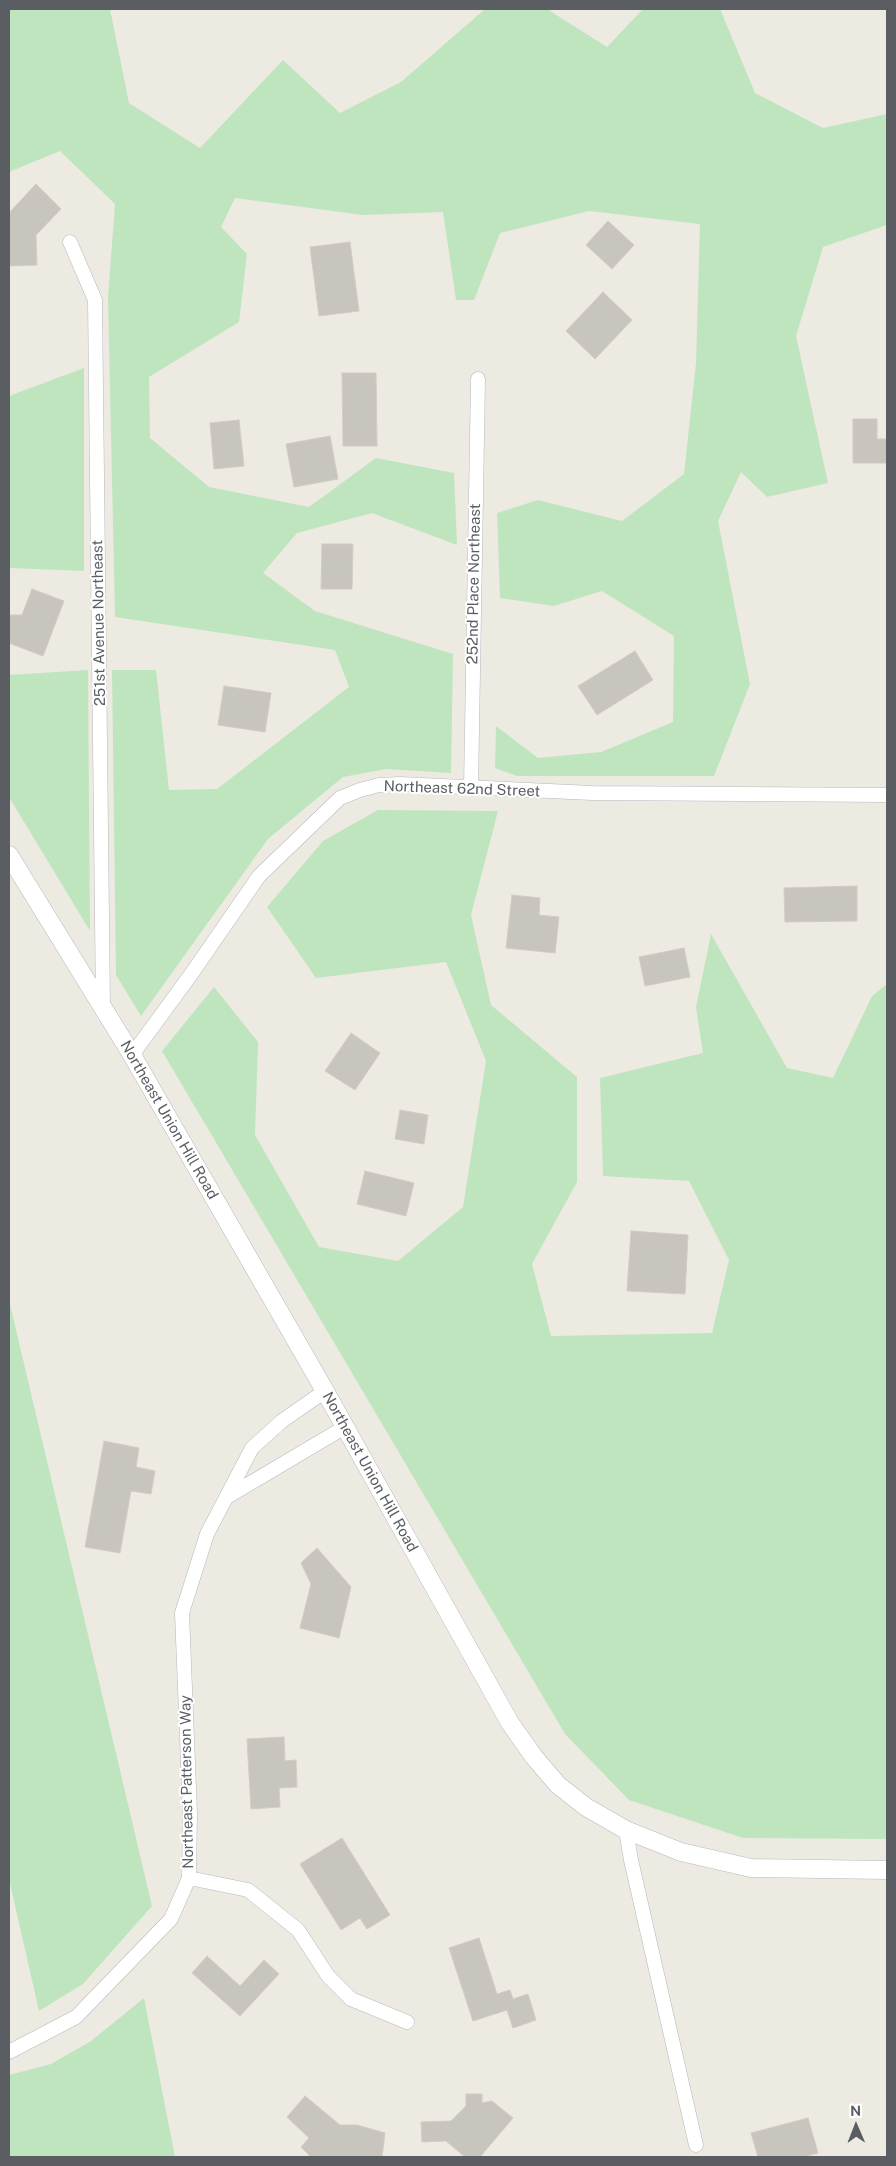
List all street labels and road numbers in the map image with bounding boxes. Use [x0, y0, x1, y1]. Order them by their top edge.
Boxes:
street label: 252nd Place Northeast [464, 503, 484, 665]
street label: 251st Avenue Northeast [89, 540, 109, 706]
street label: Northeast 62nd Street [383, 777, 541, 801]
street label: Northeast Union Hill Road [116, 1037, 222, 1203]
street label: Northeast Union Hill Road [318, 1389, 422, 1555]
street label: Northeast Patterson Way [176, 1695, 198, 1869]

